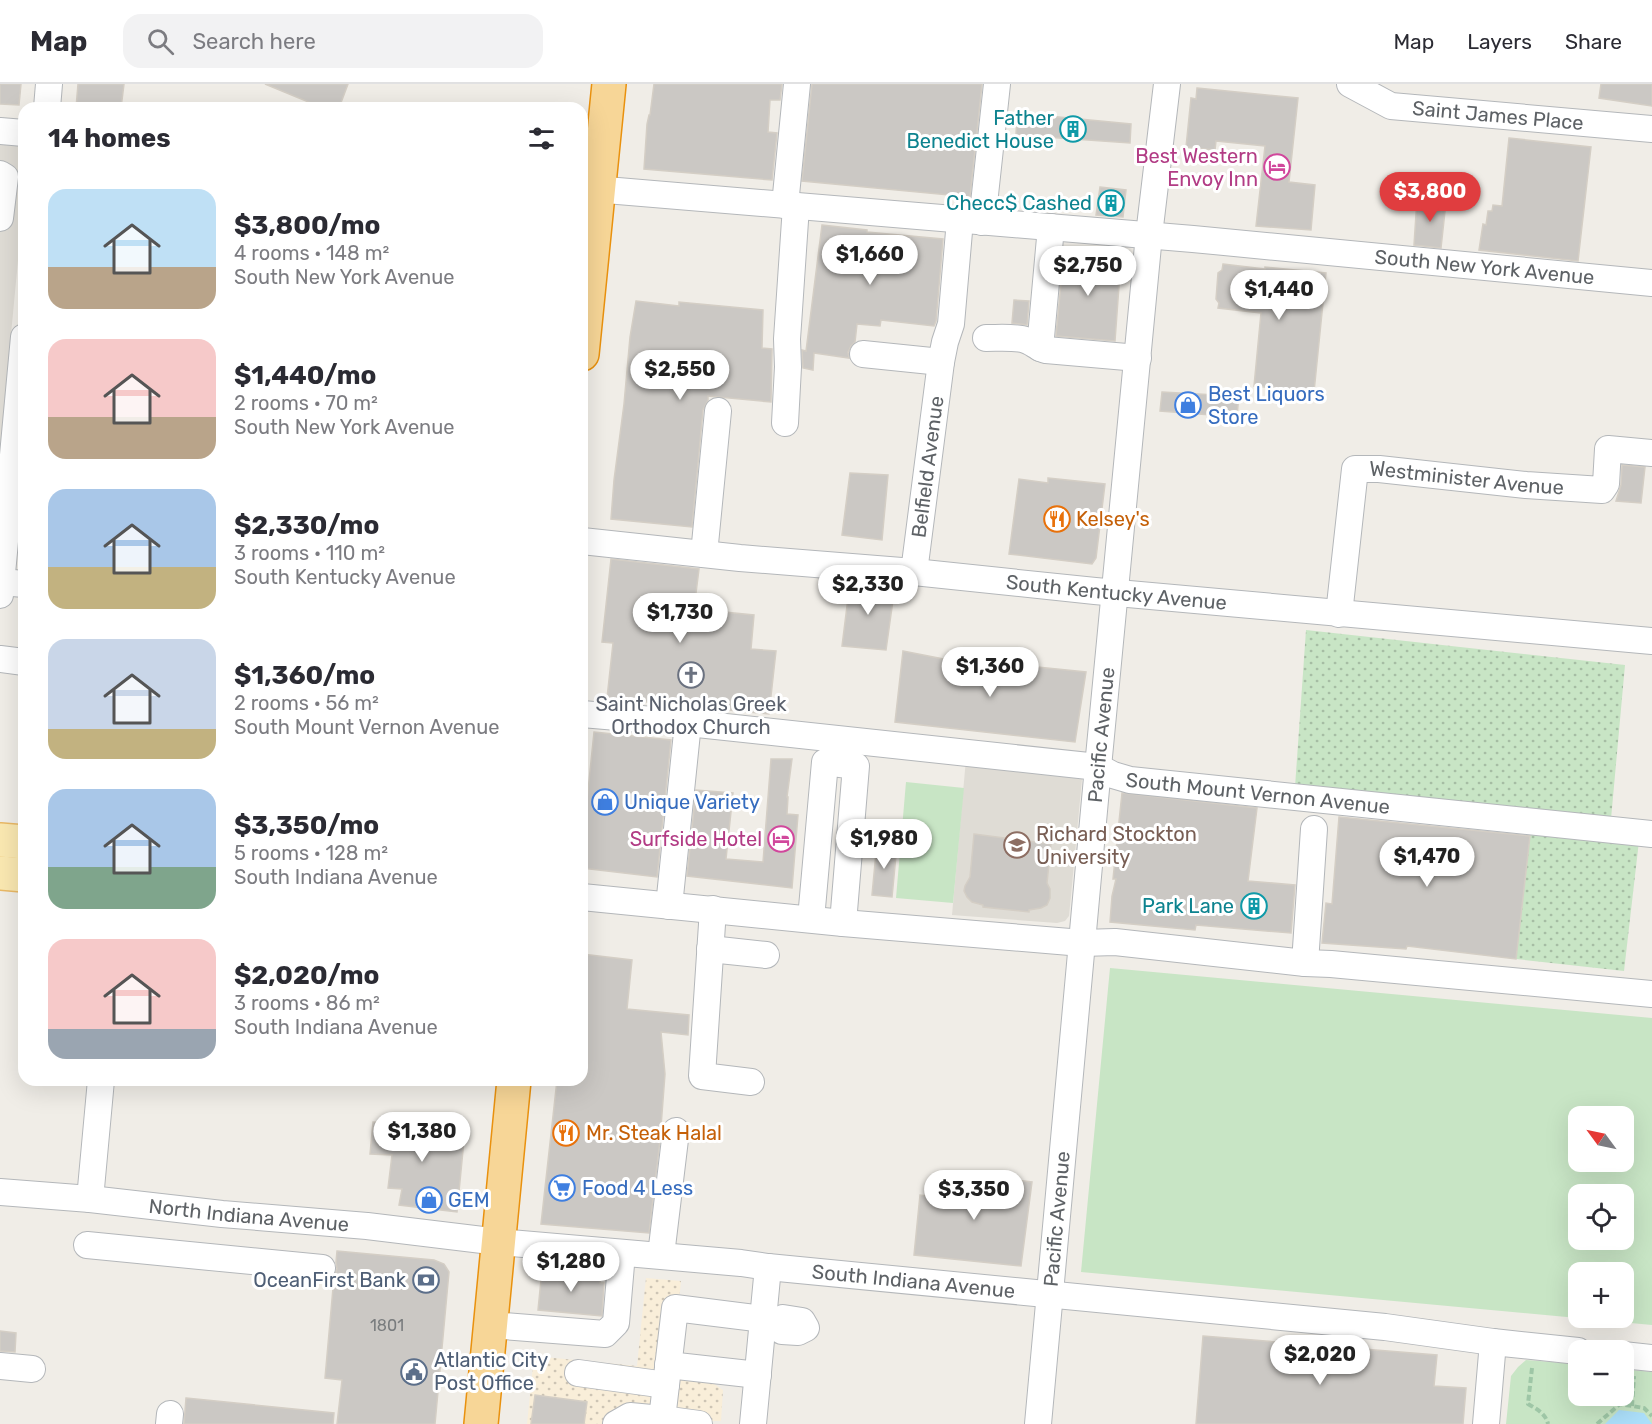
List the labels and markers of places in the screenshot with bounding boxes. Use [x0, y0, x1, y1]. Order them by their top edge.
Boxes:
place label: Father Benedict House [906, 106, 1054, 153]
building icon: Father Benedict House [1058, 114, 1088, 144]
place label: Best Western Envoy Inn [1135, 144, 1258, 191]
hotel icon: Best Western Envoy Inn [1262, 152, 1292, 182]
pin: $3,800 [1381, 172, 1479, 223]
building icon: Checc$ Cashed [1096, 188, 1126, 218]
place label: Checc$ Cashed [946, 191, 1092, 215]
pin: $1,660 [821, 235, 919, 286]
pin: $2,750 [1039, 246, 1137, 297]
pin: $1,440 [1230, 270, 1328, 321]
pin: $2,550 [631, 350, 729, 401]
place label: Best Liquors Store [1208, 382, 1325, 429]
shop icon: Best Liquors Store [1173, 390, 1203, 420]
restaurant icon: Kelsey's [1042, 504, 1072, 534]
place label: Kelsey's [1076, 507, 1150, 531]
pin: $2,330 [819, 565, 917, 616]
pin: $1,730 [631, 593, 729, 644]
pin: $1,360 [941, 647, 1039, 698]
church icon: Saint Nicholas Greek Orthodox Church [676, 660, 706, 690]
place label: Saint Nicholas Greek Orthodox Church [595, 692, 787, 739]
shop icon: Unique Variety [590, 787, 620, 817]
place label: Unique Variety [624, 790, 760, 814]
pin: $1,980 [835, 819, 933, 870]
place label: Richard Stockton University [1036, 822, 1197, 869]
hotel icon: Surfside Hotel [766, 824, 796, 854]
place label: Surfside Hotel [630, 827, 762, 851]
school or university icon: Richard Stockton University [1002, 830, 1032, 860]
pin: $1,470 [1378, 837, 1476, 888]
building icon: Park Lane [1239, 891, 1269, 921]
place label: Park Lane [1142, 894, 1234, 918]
pin: $1,380 [373, 1112, 471, 1163]
restaurant icon: Mr. Steak Halal [551, 1118, 581, 1148]
place label: Mr. Steak Halal [586, 1121, 722, 1145]
pin: $3,350 [925, 1170, 1023, 1221]
supermarket icon: Food 4 Less [547, 1173, 577, 1203]
place label: Food 4 Less [582, 1176, 693, 1200]
shop icon: GEM [414, 1185, 444, 1215]
place label: GEM [448, 1188, 490, 1212]
pin: $1,280 [522, 1242, 620, 1293]
bank icon: OceanFirst Bank [411, 1265, 441, 1295]
place label: OceanFirst Bank [253, 1268, 407, 1292]
pin: $2,020 [1271, 1335, 1369, 1386]
place label: Atlantic City Post Office [434, 1348, 548, 1395]
public building icon: Atlantic City Post Office [399, 1357, 429, 1387]

